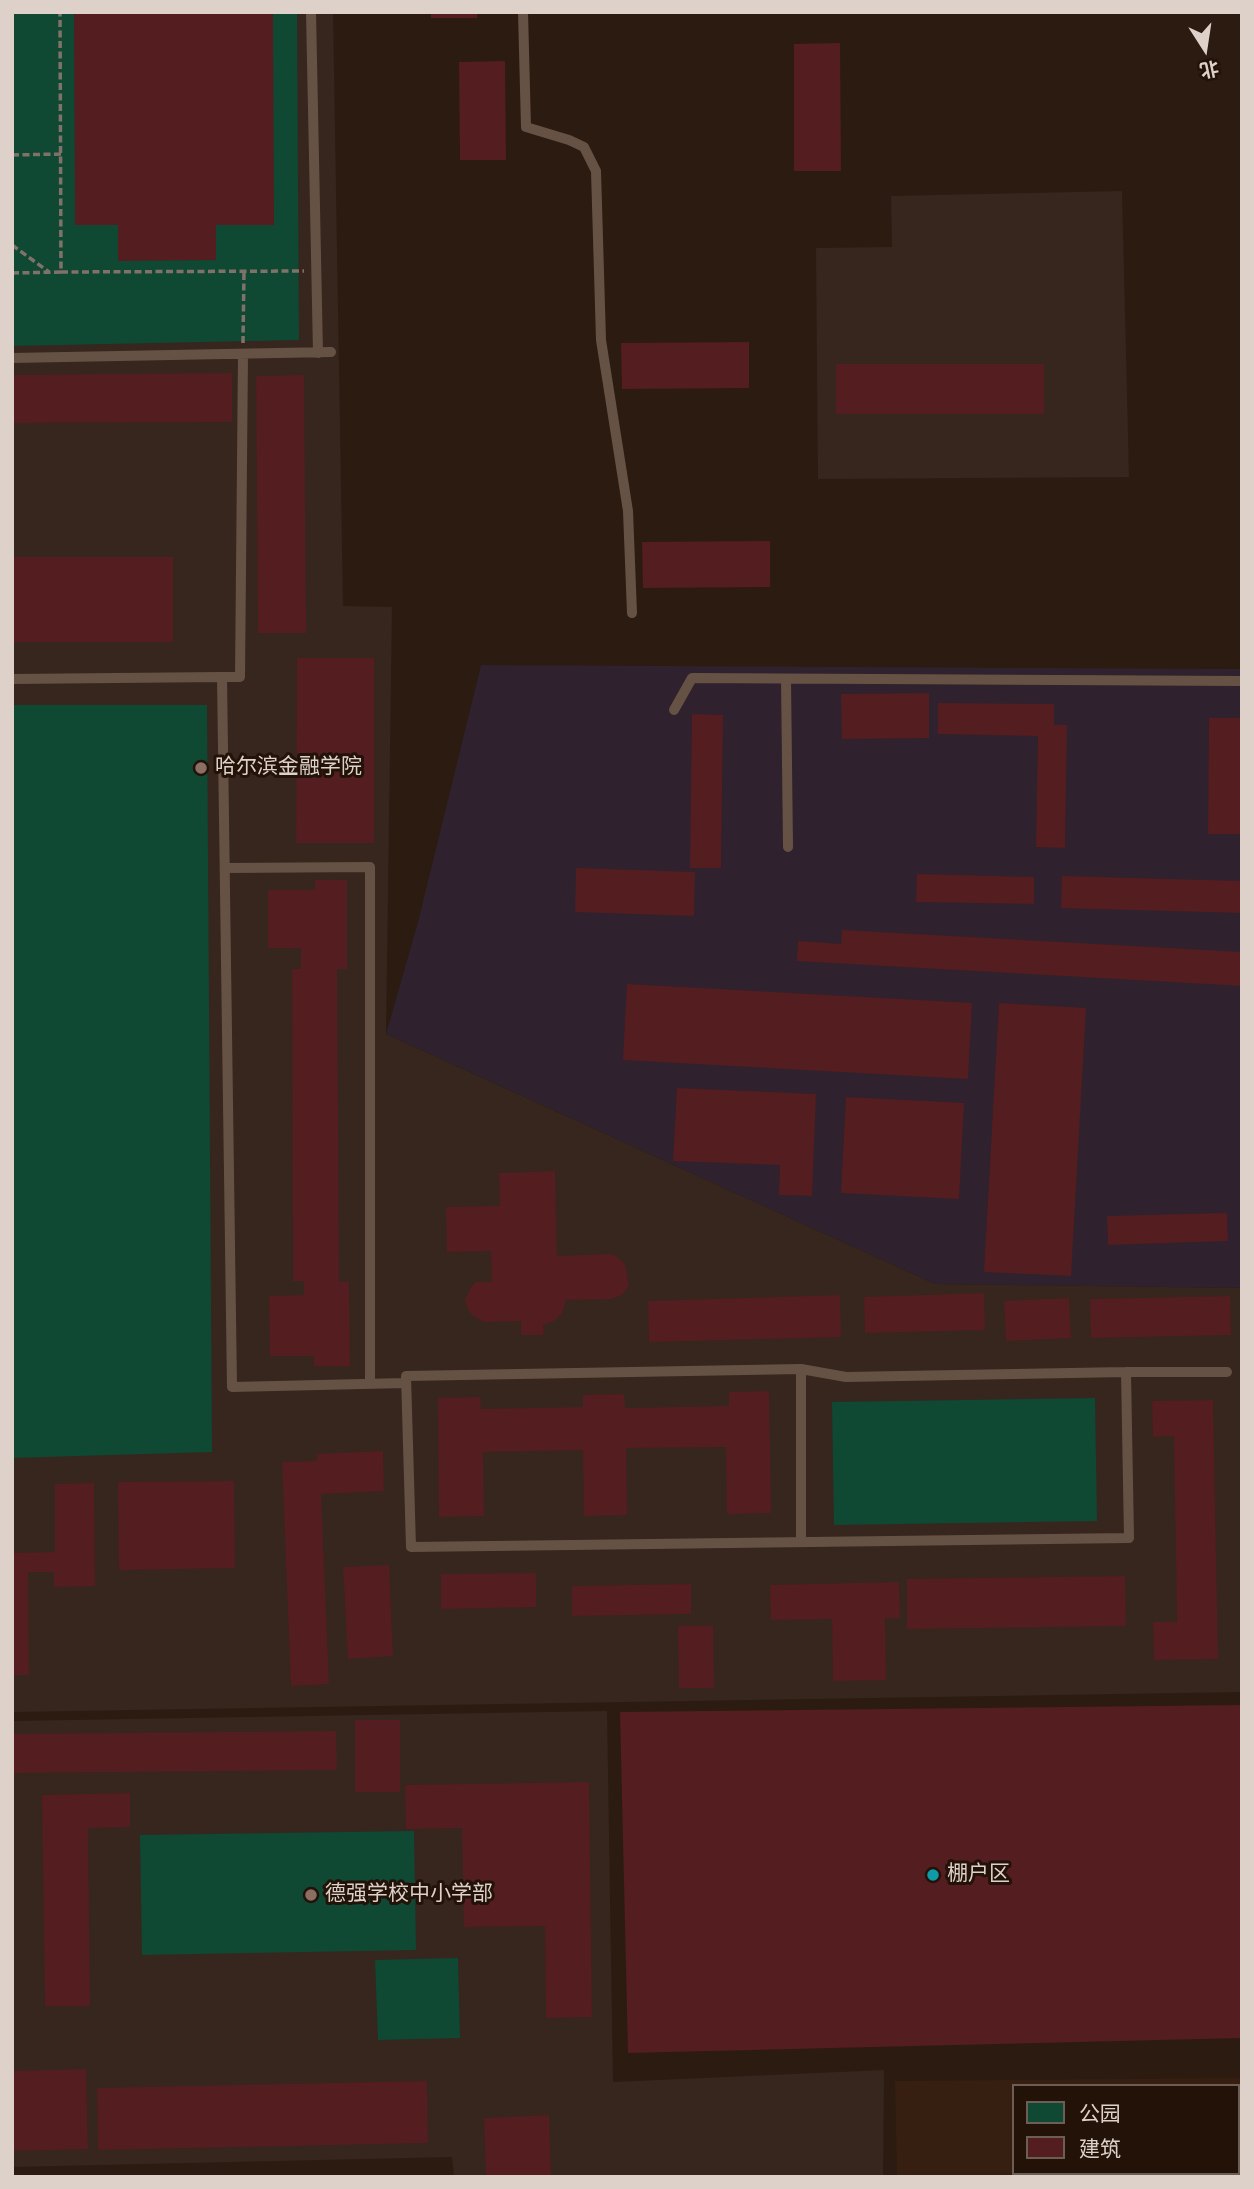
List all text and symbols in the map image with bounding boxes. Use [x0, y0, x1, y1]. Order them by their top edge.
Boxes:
north arrow [1170, 14, 1240, 84]
text: 北 [1197, 54, 1222, 86]
place label: 哈尔滨金融学院 [215, 755, 362, 781]
marker: 哈尔滨金融学院 [193, 760, 209, 776]
place label: 棚户区 [947, 1862, 1010, 1888]
marker: 棚户区 [925, 1867, 941, 1883]
place label: 德强学校中小学部 [325, 1882, 493, 1908]
marker: 德强学校中小学部 [303, 1887, 319, 1903]
legend [1012, 2084, 1240, 2175]
text: 公园 [1079, 2097, 1121, 2129]
text: 建筑 [1079, 2132, 1121, 2164]

